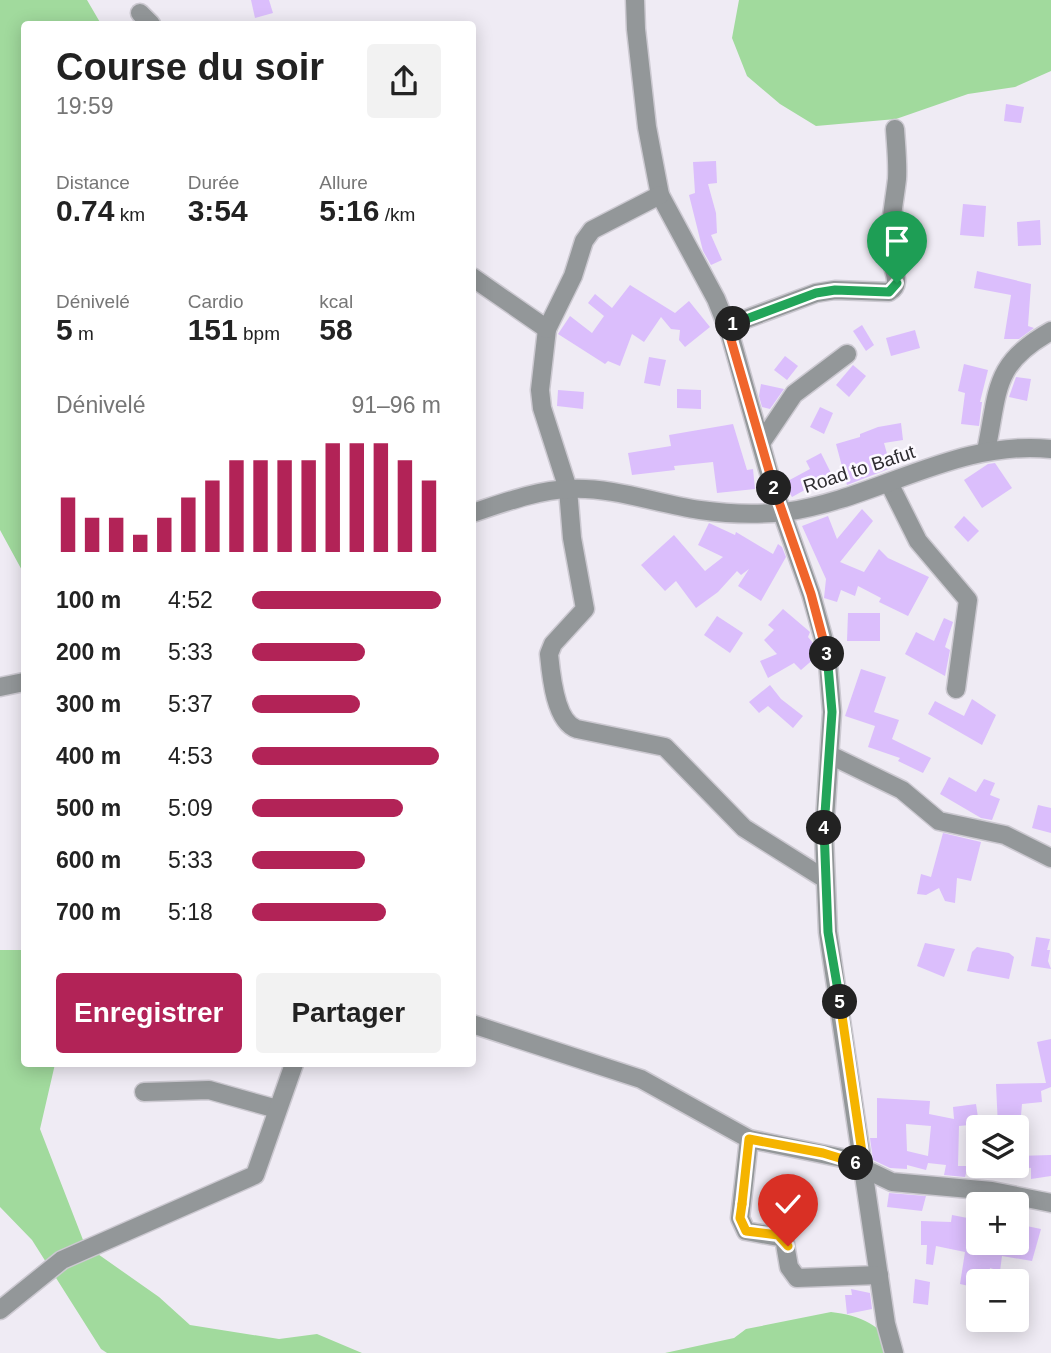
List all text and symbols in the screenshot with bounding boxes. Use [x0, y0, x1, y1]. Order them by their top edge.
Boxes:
button: share [367, 44, 441, 118]
text: Course du soir [56, 46, 324, 88]
text: 19:59 [56, 93, 114, 119]
text: Distance [56, 172, 130, 193]
text: Durée [188, 172, 239, 193]
text: Allure [319, 172, 368, 193]
text: 0.74 [56, 194, 114, 227]
text: 3:54 [188, 194, 248, 227]
text: 5:16 [319, 194, 379, 227]
text: km [114, 204, 145, 225]
text: /km [379, 204, 415, 225]
pin [867, 211, 927, 283]
icon: arrive [878, 222, 916, 260]
text: Dénivelé [56, 291, 130, 312]
text: Cardio [188, 291, 244, 312]
text: kcal [319, 291, 353, 312]
pin: 1 [716, 306, 750, 342]
text: 5 [56, 313, 73, 346]
text: 151 [188, 313, 238, 346]
text: 58 [319, 313, 353, 346]
text: 1 [727, 313, 738, 334]
text: m [73, 323, 94, 344]
text: bpm [238, 323, 280, 344]
text: Dénivelé [56, 392, 146, 418]
text: 91–96 m [351, 392, 441, 418]
street label: Road to Bafut [800, 441, 918, 497]
pin: 2 [756, 470, 792, 505]
text: 2 [768, 477, 779, 498]
text: 100 m [56, 587, 121, 613]
text: 4:52 [168, 587, 213, 613]
pin: 3 [810, 636, 844, 672]
text: 200 m [56, 639, 121, 665]
text: 5:33 [168, 639, 213, 665]
text: 3 [821, 643, 832, 664]
text: 300 m [56, 691, 121, 717]
text: 5:37 [168, 691, 213, 717]
text: 400 m [56, 743, 121, 769]
text: 4:53 [168, 743, 213, 769]
text: 500 m [56, 795, 121, 821]
text: 5:09 [168, 795, 213, 821]
pin: 4 [806, 810, 842, 846]
text: 4 [818, 817, 829, 838]
text: 600 m [56, 847, 121, 873]
text: 5:33 [168, 847, 213, 873]
text: 700 m [56, 899, 121, 925]
text: 5:18 [168, 899, 213, 925]
button: Enregistrer [56, 973, 242, 1053]
button: Partager [256, 973, 441, 1053]
pin: 5 [822, 984, 858, 1020]
text: 5 [834, 991, 845, 1012]
map controls [966, 1115, 1029, 1332]
button: layers [966, 1115, 1029, 1178]
pin: 6 [838, 1146, 874, 1180]
text: 6 [850, 1152, 861, 1173]
pin [758, 1174, 818, 1246]
icon: check [769, 1185, 807, 1223]
button: + [966, 1192, 1029, 1255]
button: − [966, 1269, 1029, 1332]

